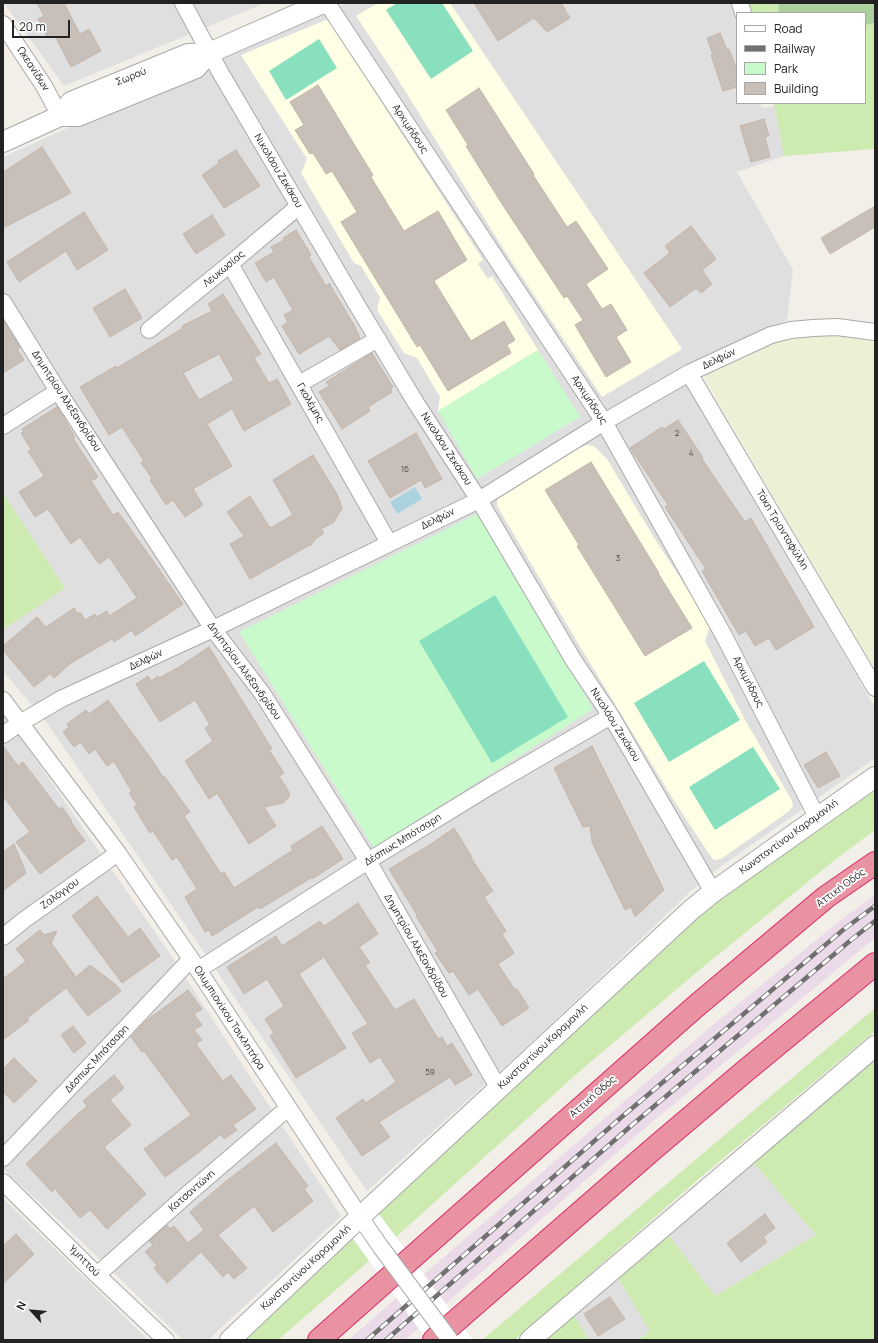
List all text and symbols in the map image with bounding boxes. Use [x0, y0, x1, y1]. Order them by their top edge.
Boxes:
scale bar [14, 12, 72, 38]
legend [736, 12, 866, 104]
text: 20 m [19, 18, 46, 35]
text: Road [774, 20, 802, 37]
text: Railway [774, 40, 815, 57]
street label: Ωκεανίδων [14, 45, 52, 93]
text: Park [774, 60, 798, 77]
street label: Σωρού [114, 65, 148, 89]
text: Building [774, 80, 818, 97]
street label: Αρχιμήδους [390, 102, 430, 156]
street label: Νικολάου Ζεκάκου [251, 132, 305, 210]
street label: Λευκωσίας [201, 248, 247, 290]
street label: Δελφών [700, 346, 738, 372]
street label: Δημητρίου Αλεξανδρίδου [29, 348, 103, 454]
street label: Αρχιμήδους [569, 373, 609, 427]
street label: Γκολέμης [294, 381, 326, 425]
street label: Νικολάου Ζεκάκου [418, 410, 474, 488]
house number: 2 [675, 429, 679, 439]
house number: 4 [689, 449, 693, 459]
house number: 16 [401, 465, 409, 475]
street label: Τάκη Τριανταφύλλη [753, 488, 811, 572]
street label: Δελφών [419, 506, 457, 532]
house number: 3 [616, 554, 620, 564]
street label: Δημητρίου Αλεξανδρίδου [204, 620, 284, 722]
street label: Δελφών [127, 647, 165, 673]
street label: Αρχιμήδους [730, 654, 766, 710]
street label: Νικολάου Ζεκάκου [588, 686, 642, 764]
street label: Κωνσταντίνου Καραμανλή [737, 797, 841, 877]
street label: Δέσπως Μπότσαρη [362, 811, 444, 869]
street label: Αττική Οδός [814, 866, 868, 910]
street label: Ζαλόγγου [38, 876, 82, 912]
street label: Δημητρίου Αλεξανδρίδου [381, 892, 451, 1000]
street label: Ολυμπιονίκου Τσικλητήρα [191, 964, 267, 1072]
street label: Κωνσταντίνου Καραμανλή [495, 1002, 591, 1092]
street label: Δέσπως Μπότσαρη [62, 1023, 132, 1095]
house number: 59 [425, 1068, 435, 1078]
street label: Αττική Οδός [567, 1074, 619, 1120]
street label: Κατσαντώνη [166, 1168, 218, 1214]
street label: Κωνσταντίνου Καραμανλή [258, 1223, 354, 1313]
street label: Υμηττού [66, 1243, 102, 1279]
north arrow [12, 1291, 52, 1331]
text: N [12, 1298, 29, 1312]

